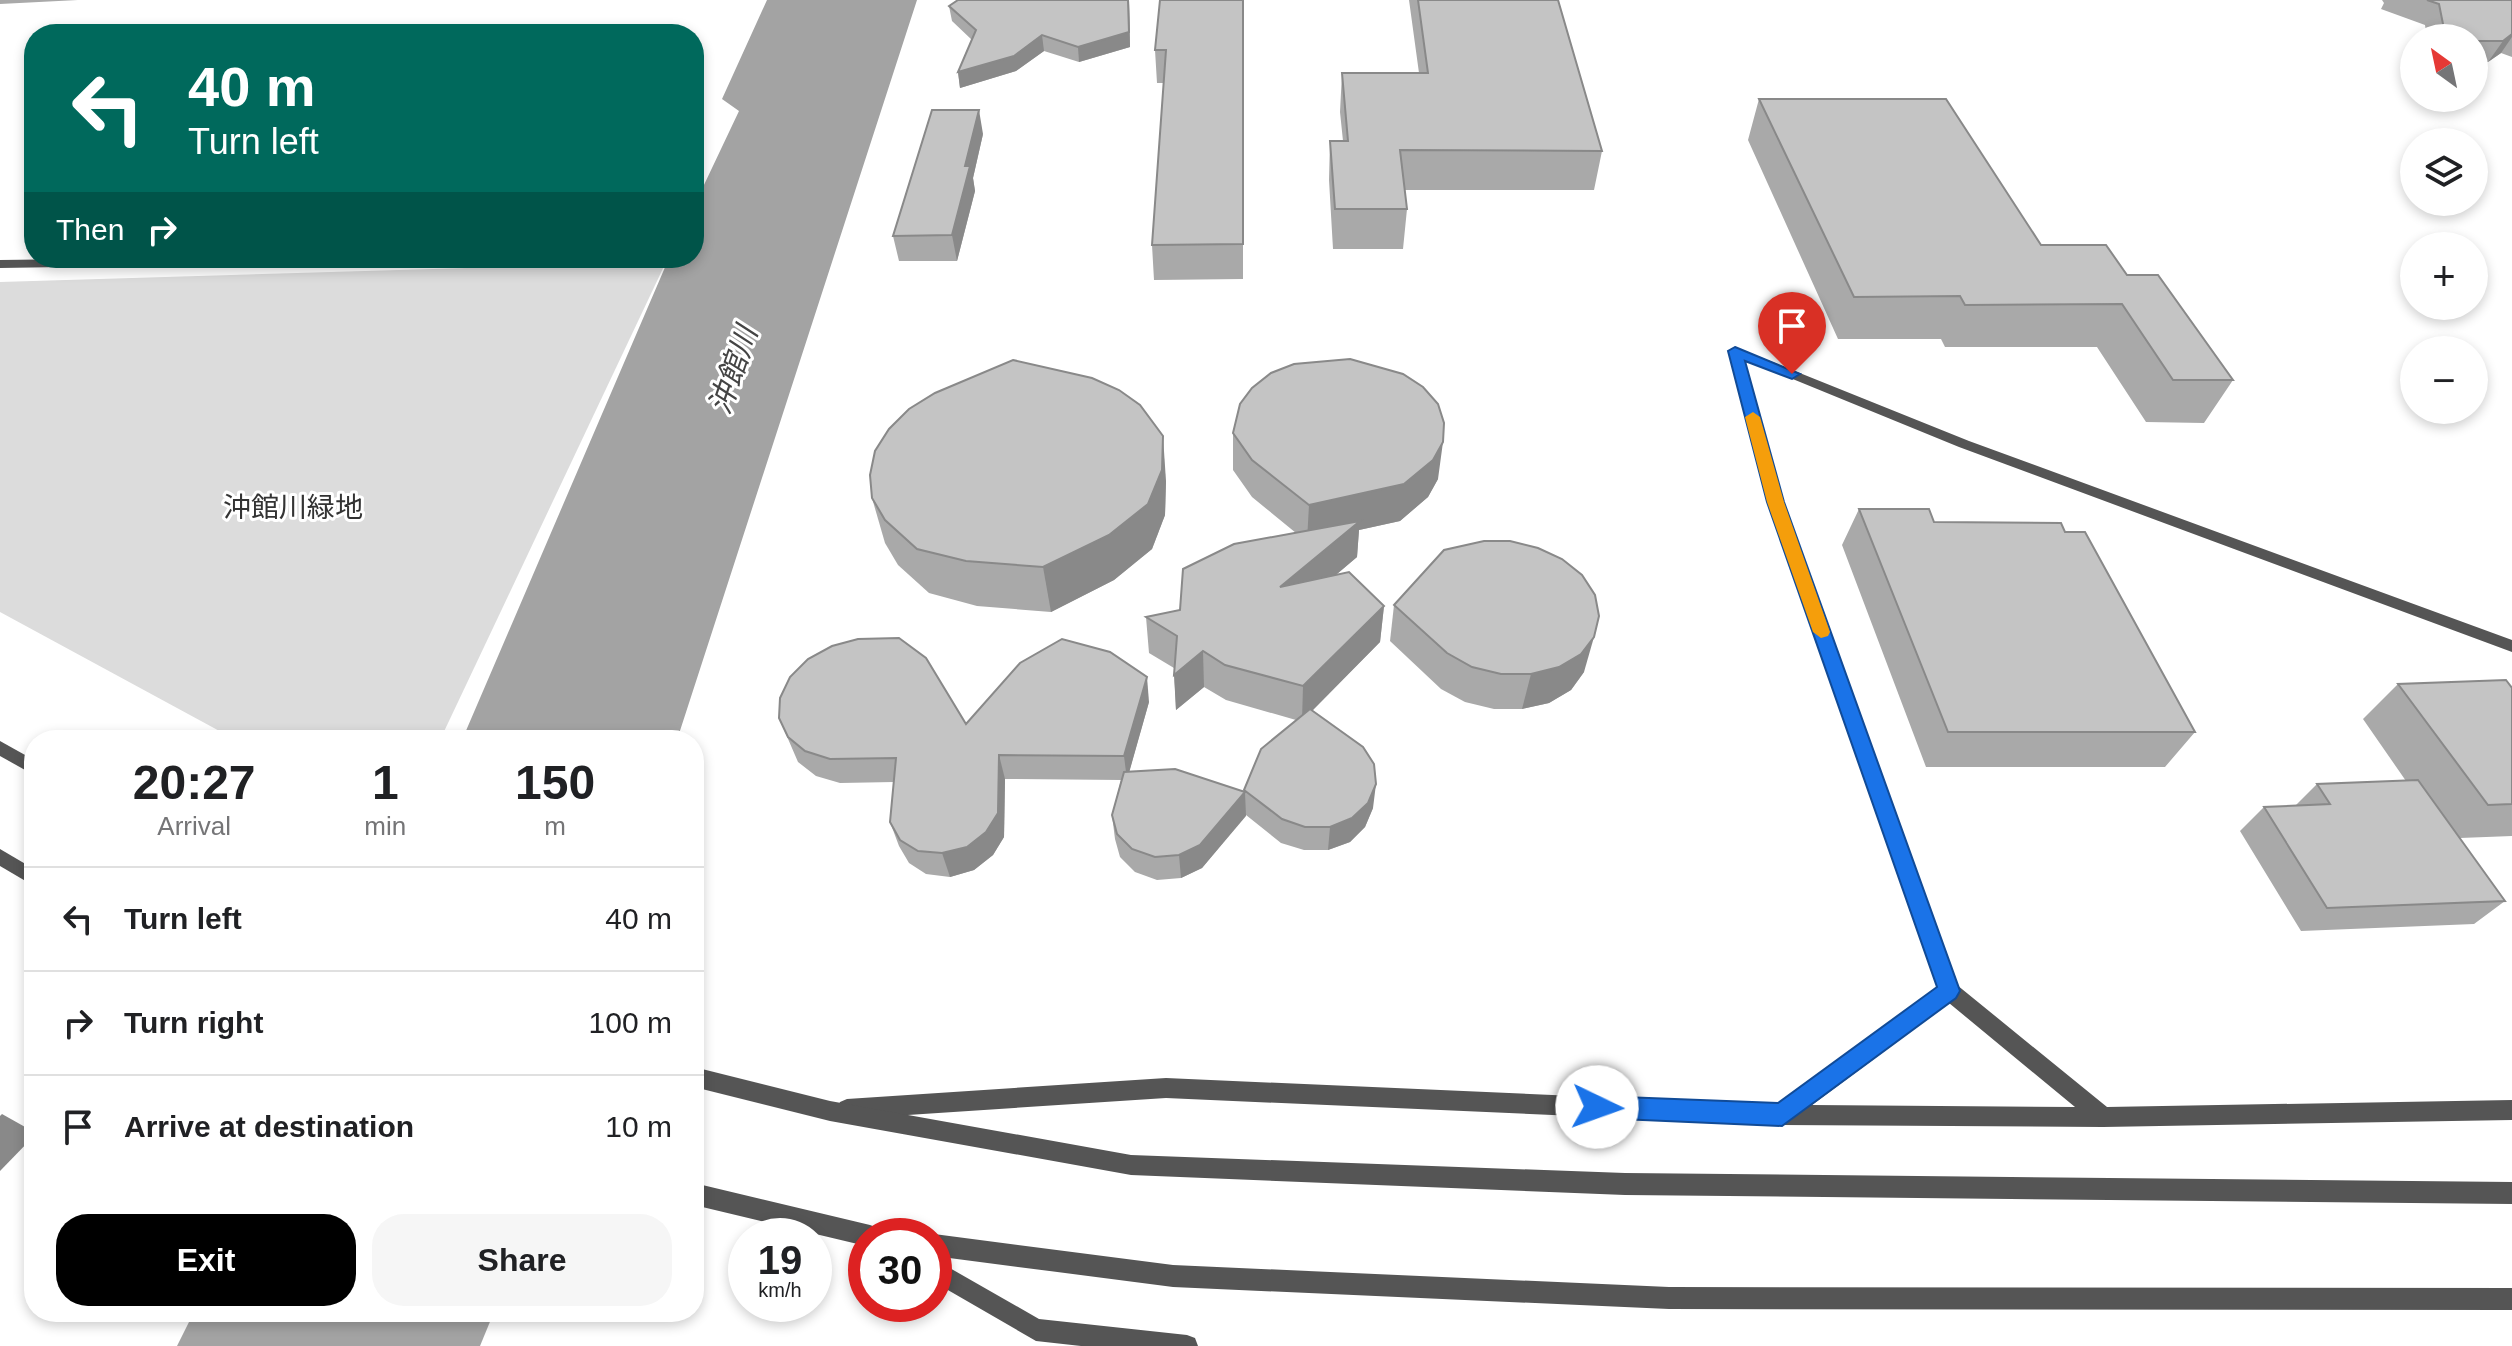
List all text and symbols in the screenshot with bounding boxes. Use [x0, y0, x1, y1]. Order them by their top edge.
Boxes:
north arrow [2400, 24, 2488, 112]
map controls [2400, 24, 2488, 424]
text: 40 m [188, 55, 316, 118]
icon: left [56, 56, 160, 160]
text: Turn left [188, 121, 319, 162]
button: layers [2400, 128, 2488, 216]
icon: right [140, 208, 184, 252]
text: Then [56, 213, 124, 246]
button: + [2400, 232, 2488, 320]
pin [1758, 292, 1826, 374]
icon: arrive [1770, 304, 1814, 348]
water label: 沖館川 [703, 319, 764, 418]
button: − [2400, 336, 2488, 424]
park label: 沖館川緑地 [223, 492, 363, 523]
text: 20:27 [133, 756, 256, 809]
text: 1 [372, 756, 399, 809]
text: 150 [515, 756, 595, 809]
text: Arrival [157, 811, 231, 841]
text: min [364, 811, 406, 841]
text: m [544, 811, 566, 841]
icon: left [56, 897, 100, 941]
text: Turn left [124, 902, 242, 935]
text: 40 m [605, 902, 672, 935]
icon: right [56, 1001, 100, 1045]
text: Turn right [124, 1006, 263, 1039]
text: 100 m [589, 1006, 672, 1039]
position arrow [1555, 1065, 1639, 1149]
icon: arrive [56, 1105, 100, 1149]
text: Arrive at destination [124, 1110, 414, 1143]
text: 10 m [605, 1110, 672, 1143]
button: Exit [56, 1214, 356, 1306]
button: Share [372, 1214, 672, 1306]
speed limit sign: 30 [848, 1218, 952, 1322]
text: 19 [758, 1238, 802, 1282]
text: km/h [758, 1279, 802, 1301]

